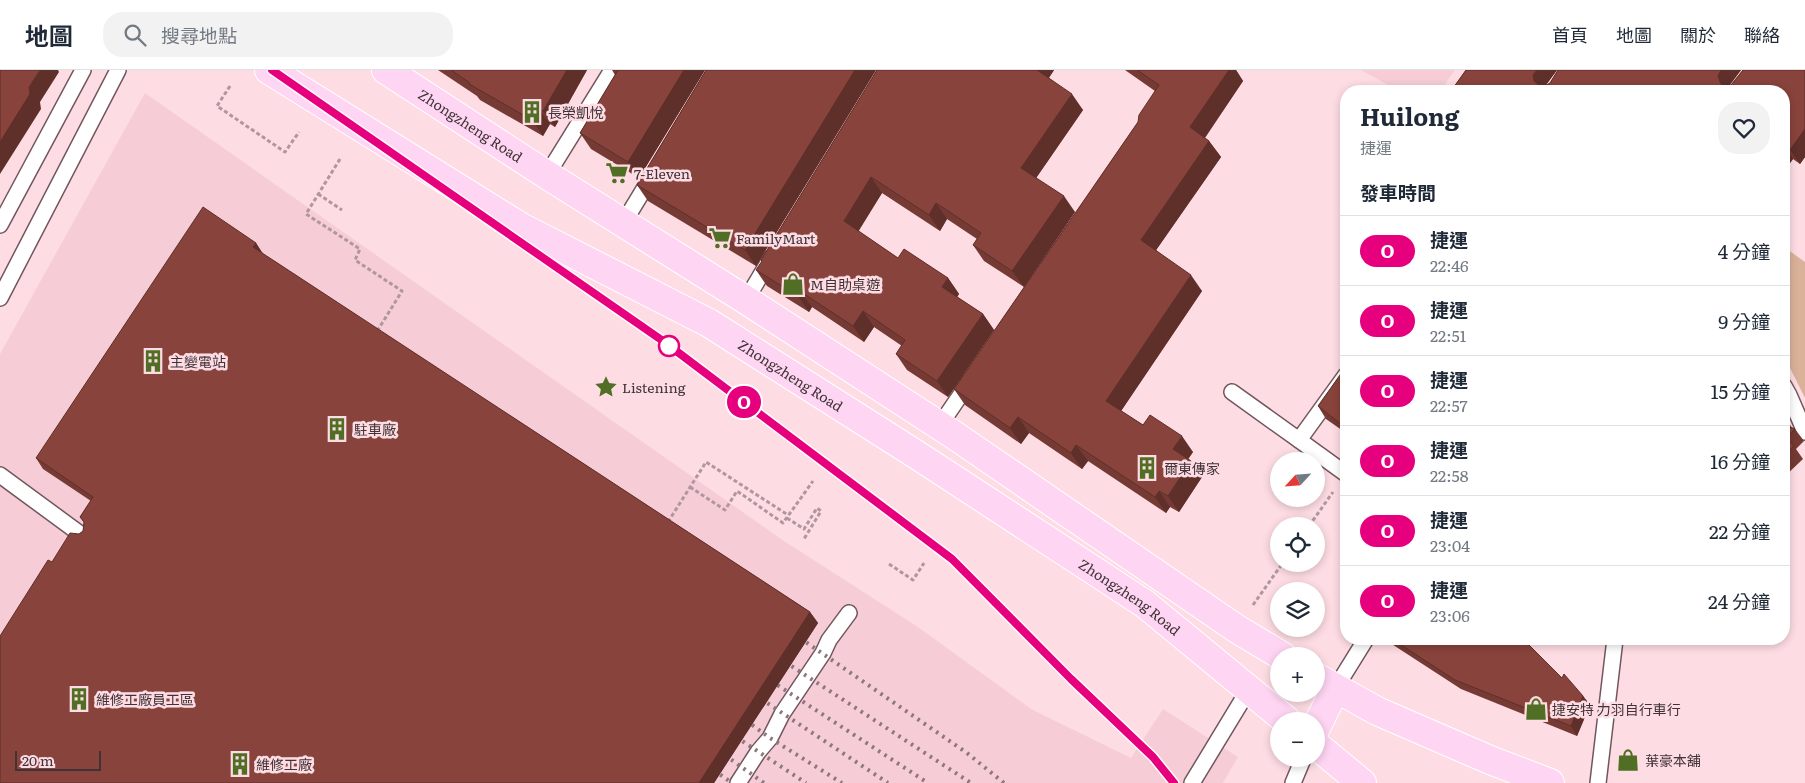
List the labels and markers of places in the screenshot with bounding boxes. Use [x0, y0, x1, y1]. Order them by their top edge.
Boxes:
building icon: 長榮凱悅 [519, 99, 545, 125]
place label: 長榮凱悅 [548, 102, 604, 122]
supermarket icon: 7-Eleven [604, 160, 630, 186]
place label: 7-Eleven [634, 163, 690, 183]
supermarket icon: FamilyMart [707, 225, 733, 251]
place label: FamilyMart [736, 228, 816, 248]
shop icon: M自助桌遊 [780, 271, 806, 297]
place label: M自助桌遊 [810, 274, 881, 294]
unlabelled marker [658, 335, 680, 357]
building icon: 主變電站 [140, 348, 166, 374]
place label: 主變電站 [170, 351, 226, 371]
place icon: Listening [593, 374, 619, 400]
place label: Listening [622, 377, 686, 397]
building icon: 駐車廠 [324, 416, 350, 442]
place label: 駐車廠 [354, 419, 396, 439]
building icon: 爾東傳家 [1134, 455, 1160, 481]
place label: 爾東傳家 [1164, 458, 1220, 478]
building icon: 維修工廠員工區 [66, 686, 92, 712]
place label: 維修工廠員工區 [96, 689, 194, 709]
shop icon: 捷安特 力羽自行車行 [1523, 696, 1549, 722]
place label: 捷安特 力羽自行車行 [1552, 699, 1681, 719]
shop icon: 葉豪本舖 [1615, 747, 1641, 773]
place label: 葉豪本舖 [1645, 750, 1701, 770]
building icon: 維修工廠 [227, 751, 253, 777]
place label: 維修工廠 [256, 754, 312, 774]

